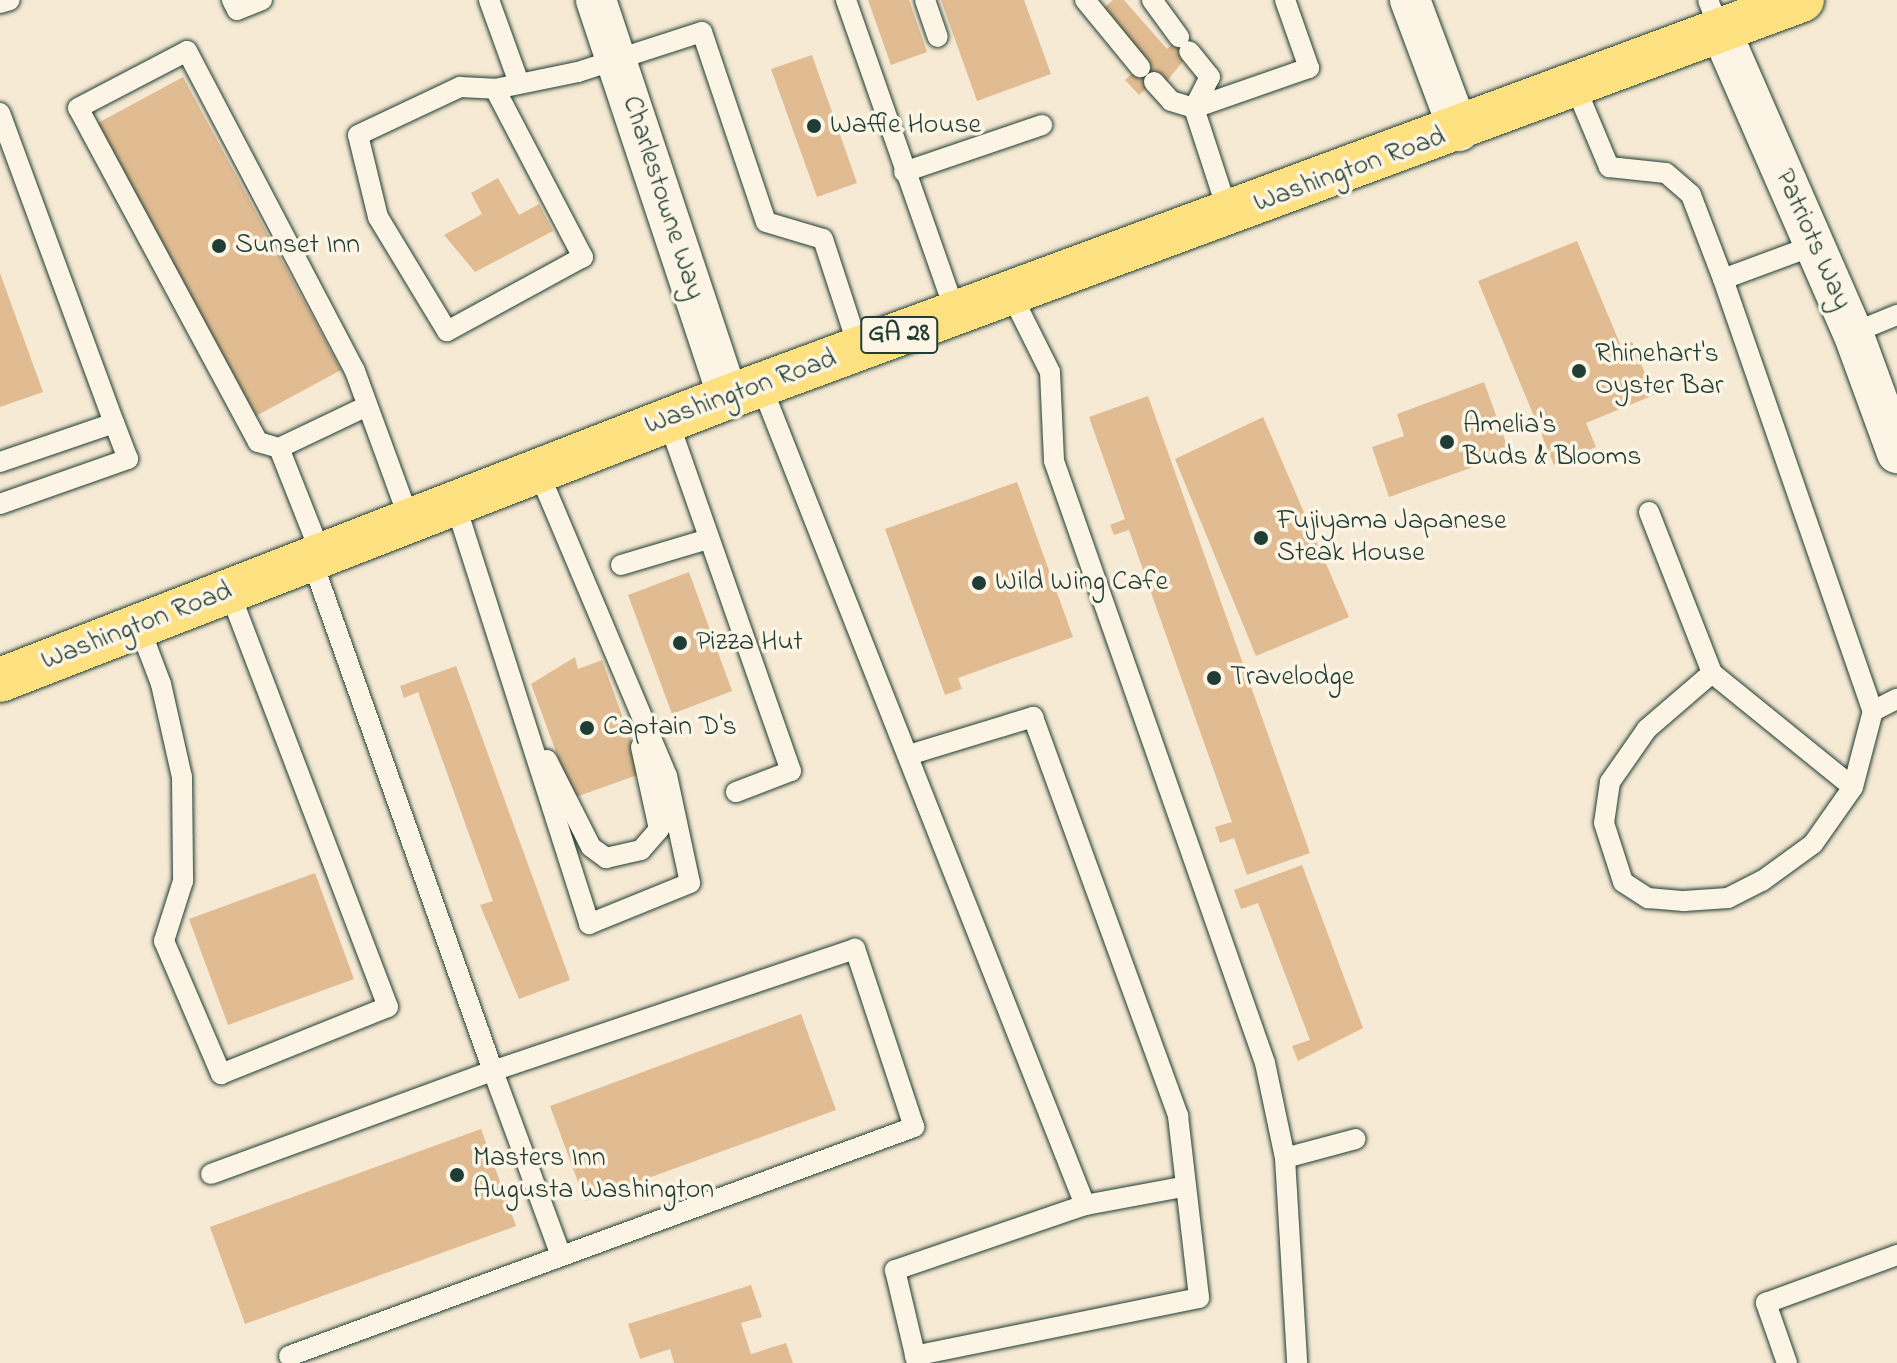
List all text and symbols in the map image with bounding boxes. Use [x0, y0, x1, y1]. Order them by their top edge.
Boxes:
street label: Charlestowne Way [613, 92, 711, 304]
place label: Waffle House [830, 109, 981, 143]
marker: Waffle House [805, 117, 823, 135]
street label: Washington Road [1250, 121, 1450, 221]
street label: Patriots Way [1766, 164, 1858, 316]
place label: Sunset Inn [235, 229, 360, 263]
marker: Sunset Inn [210, 237, 228, 255]
road number: GA 28 [859, 313, 939, 357]
place label: Rhinehart's Oyster Bar [1595, 338, 1723, 404]
street label: Washington Road [641, 343, 841, 443]
marker: Rhinehart's Oyster Bar [1570, 362, 1588, 380]
place label: Amelia's Buds & Blooms [1463, 409, 1642, 475]
marker: Amelia's Buds & Blooms [1438, 433, 1456, 451]
place label: Fujiyama Japanese Steak House [1277, 505, 1507, 571]
marker: Fujiyama Japanese Steak House [1252, 529, 1270, 547]
place label: Wild Wing Cafe [995, 566, 1168, 600]
marker: Wild Wing Cafe [970, 574, 988, 592]
street label: Washington Road [37, 575, 237, 679]
place label: Pizza Hut [696, 626, 803, 660]
marker: Pizza Hut [671, 634, 689, 652]
place label: Travelodge [1230, 661, 1354, 695]
marker: Travelodge [1205, 669, 1223, 687]
place label: Captain D's [603, 711, 737, 745]
marker: Captain D's [578, 719, 596, 737]
place label: Masters Inn Augusta Washington [473, 1142, 714, 1208]
marker: Masters Inn Augusta Washington [448, 1166, 466, 1184]

